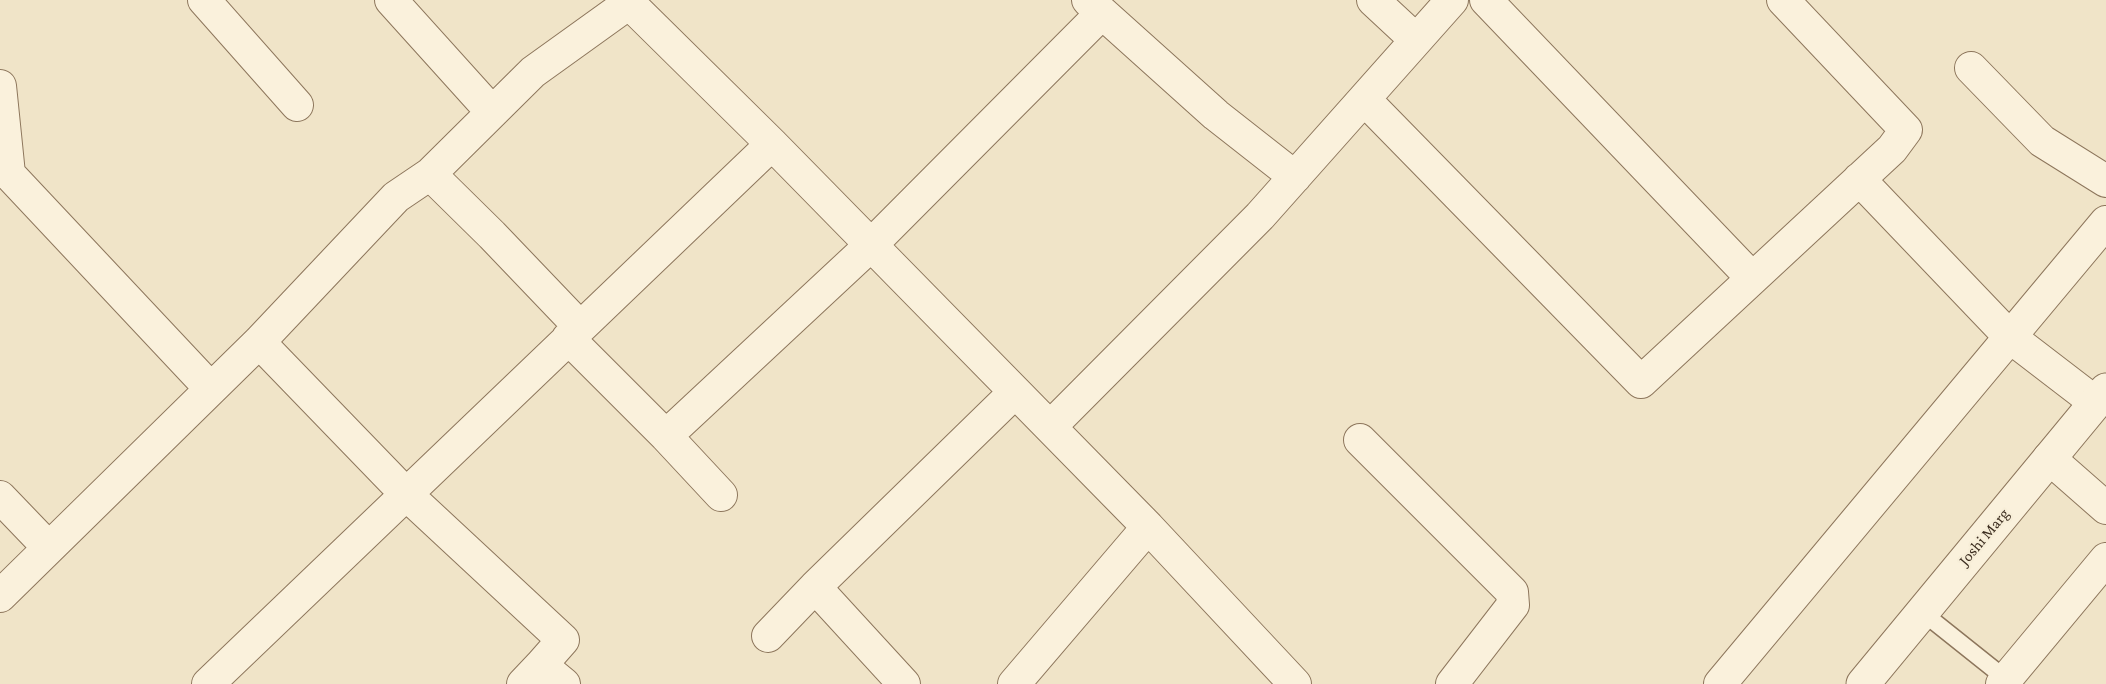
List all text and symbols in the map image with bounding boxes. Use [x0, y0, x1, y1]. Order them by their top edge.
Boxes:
street label: Joshi Marg [1955, 505, 2013, 569]

